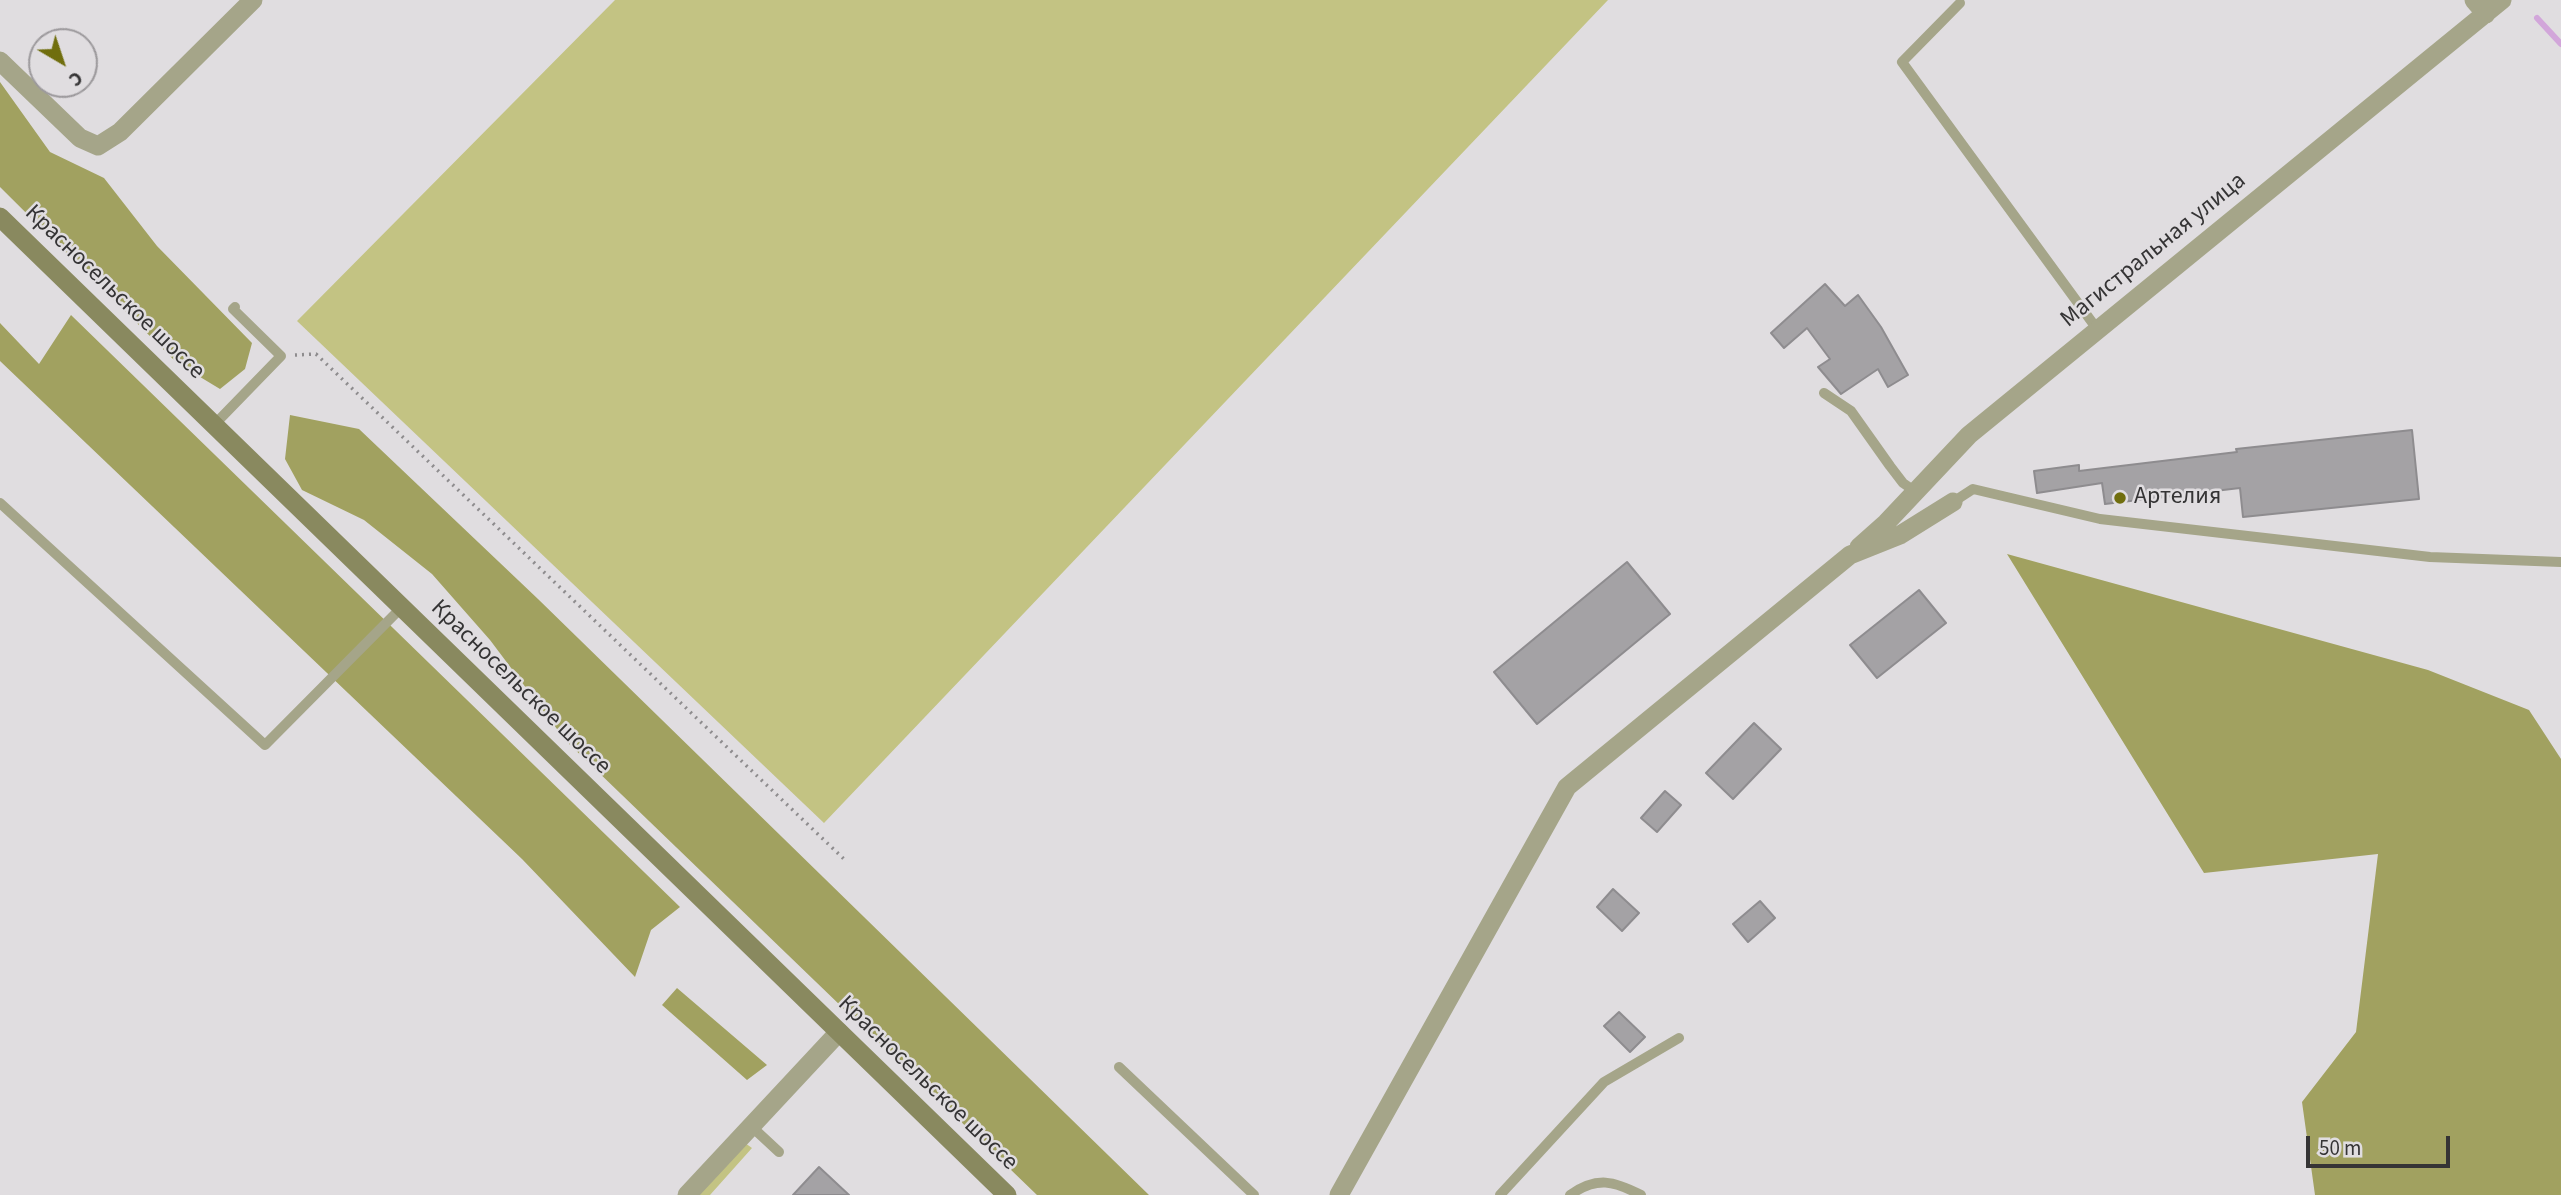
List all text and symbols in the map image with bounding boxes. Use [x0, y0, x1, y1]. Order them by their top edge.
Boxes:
north arrow [28, 28, 98, 98]
text: С [62, 64, 88, 92]
street label: Магистральная улица [2056, 167, 2252, 335]
street label: Красносельское шоссе [18, 200, 210, 386]
place label: Артелия [2134, 484, 2221, 512]
marker: Артелия [2112, 490, 2128, 506]
street label: Красносельское шоссе [424, 595, 616, 781]
street label: Красносельское шоссе [831, 991, 1023, 1177]
scale bar [2309, 1122, 2452, 1166]
text: 50 m [2319, 1133, 2361, 1163]

